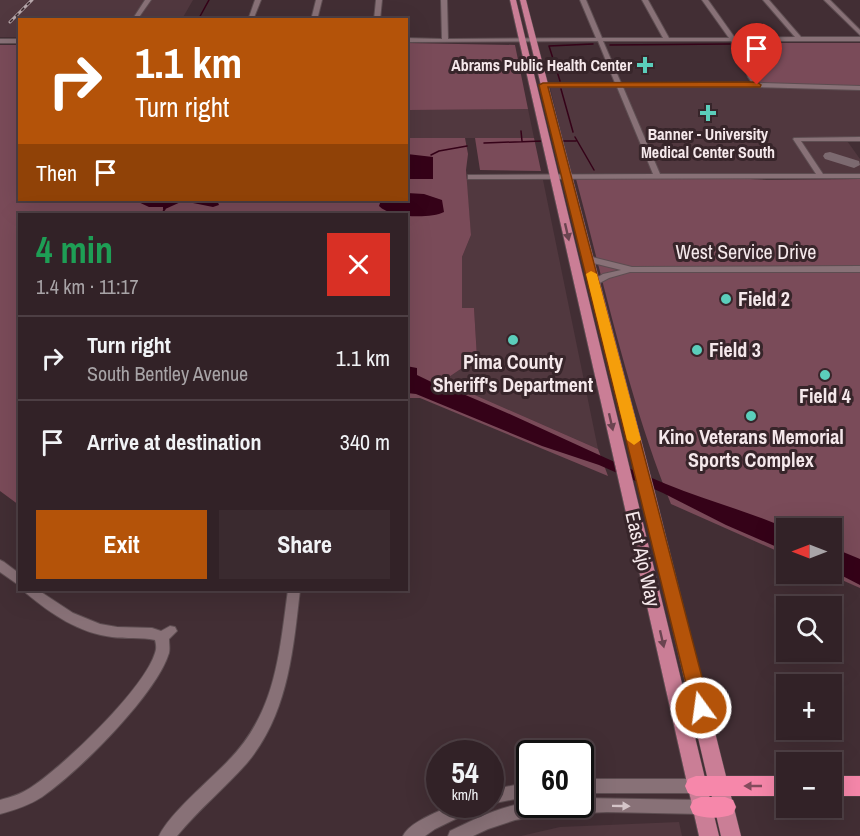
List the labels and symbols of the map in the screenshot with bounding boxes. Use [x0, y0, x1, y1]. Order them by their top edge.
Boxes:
pin [731, 23, 782, 85]
place label: Abrams Public Health Center [451, 54, 633, 76]
marker: Abrams Public Health Center [636, 56, 654, 74]
marker: Banner - University Medical Center South [699, 104, 717, 122]
place label: Banner - University Medical Center South [641, 123, 775, 163]
one-way arrow [562, 223, 572, 242]
street label: West Service Drive [676, 238, 816, 265]
place label: Field 2 [738, 285, 790, 312]
marker: Field 2 [719, 292, 733, 306]
marker: Pima County Sheriff's Department [506, 333, 520, 347]
place label: Field 3 [709, 336, 761, 363]
marker: Field 3 [690, 343, 704, 357]
place label: Pima County Sheriff's Department [433, 348, 594, 398]
marker: Field 4 [818, 368, 832, 382]
place label: Field 4 [799, 382, 851, 409]
marker: Kino Veterans Memorial Sports Complex [744, 409, 758, 423]
one-way arrow [607, 413, 616, 432]
place label: Kino Veterans Memorial Sports Complex [658, 423, 844, 473]
street label: East Ajo Way [619, 509, 668, 610]
north arrow [776, 518, 842, 584]
one-way arrow [657, 629, 667, 648]
position arrow [669, 676, 733, 740]
speed limit sign: 60 [516, 740, 594, 818]
one-way arrow [744, 781, 763, 791]
one-way arrow [612, 801, 631, 810]

